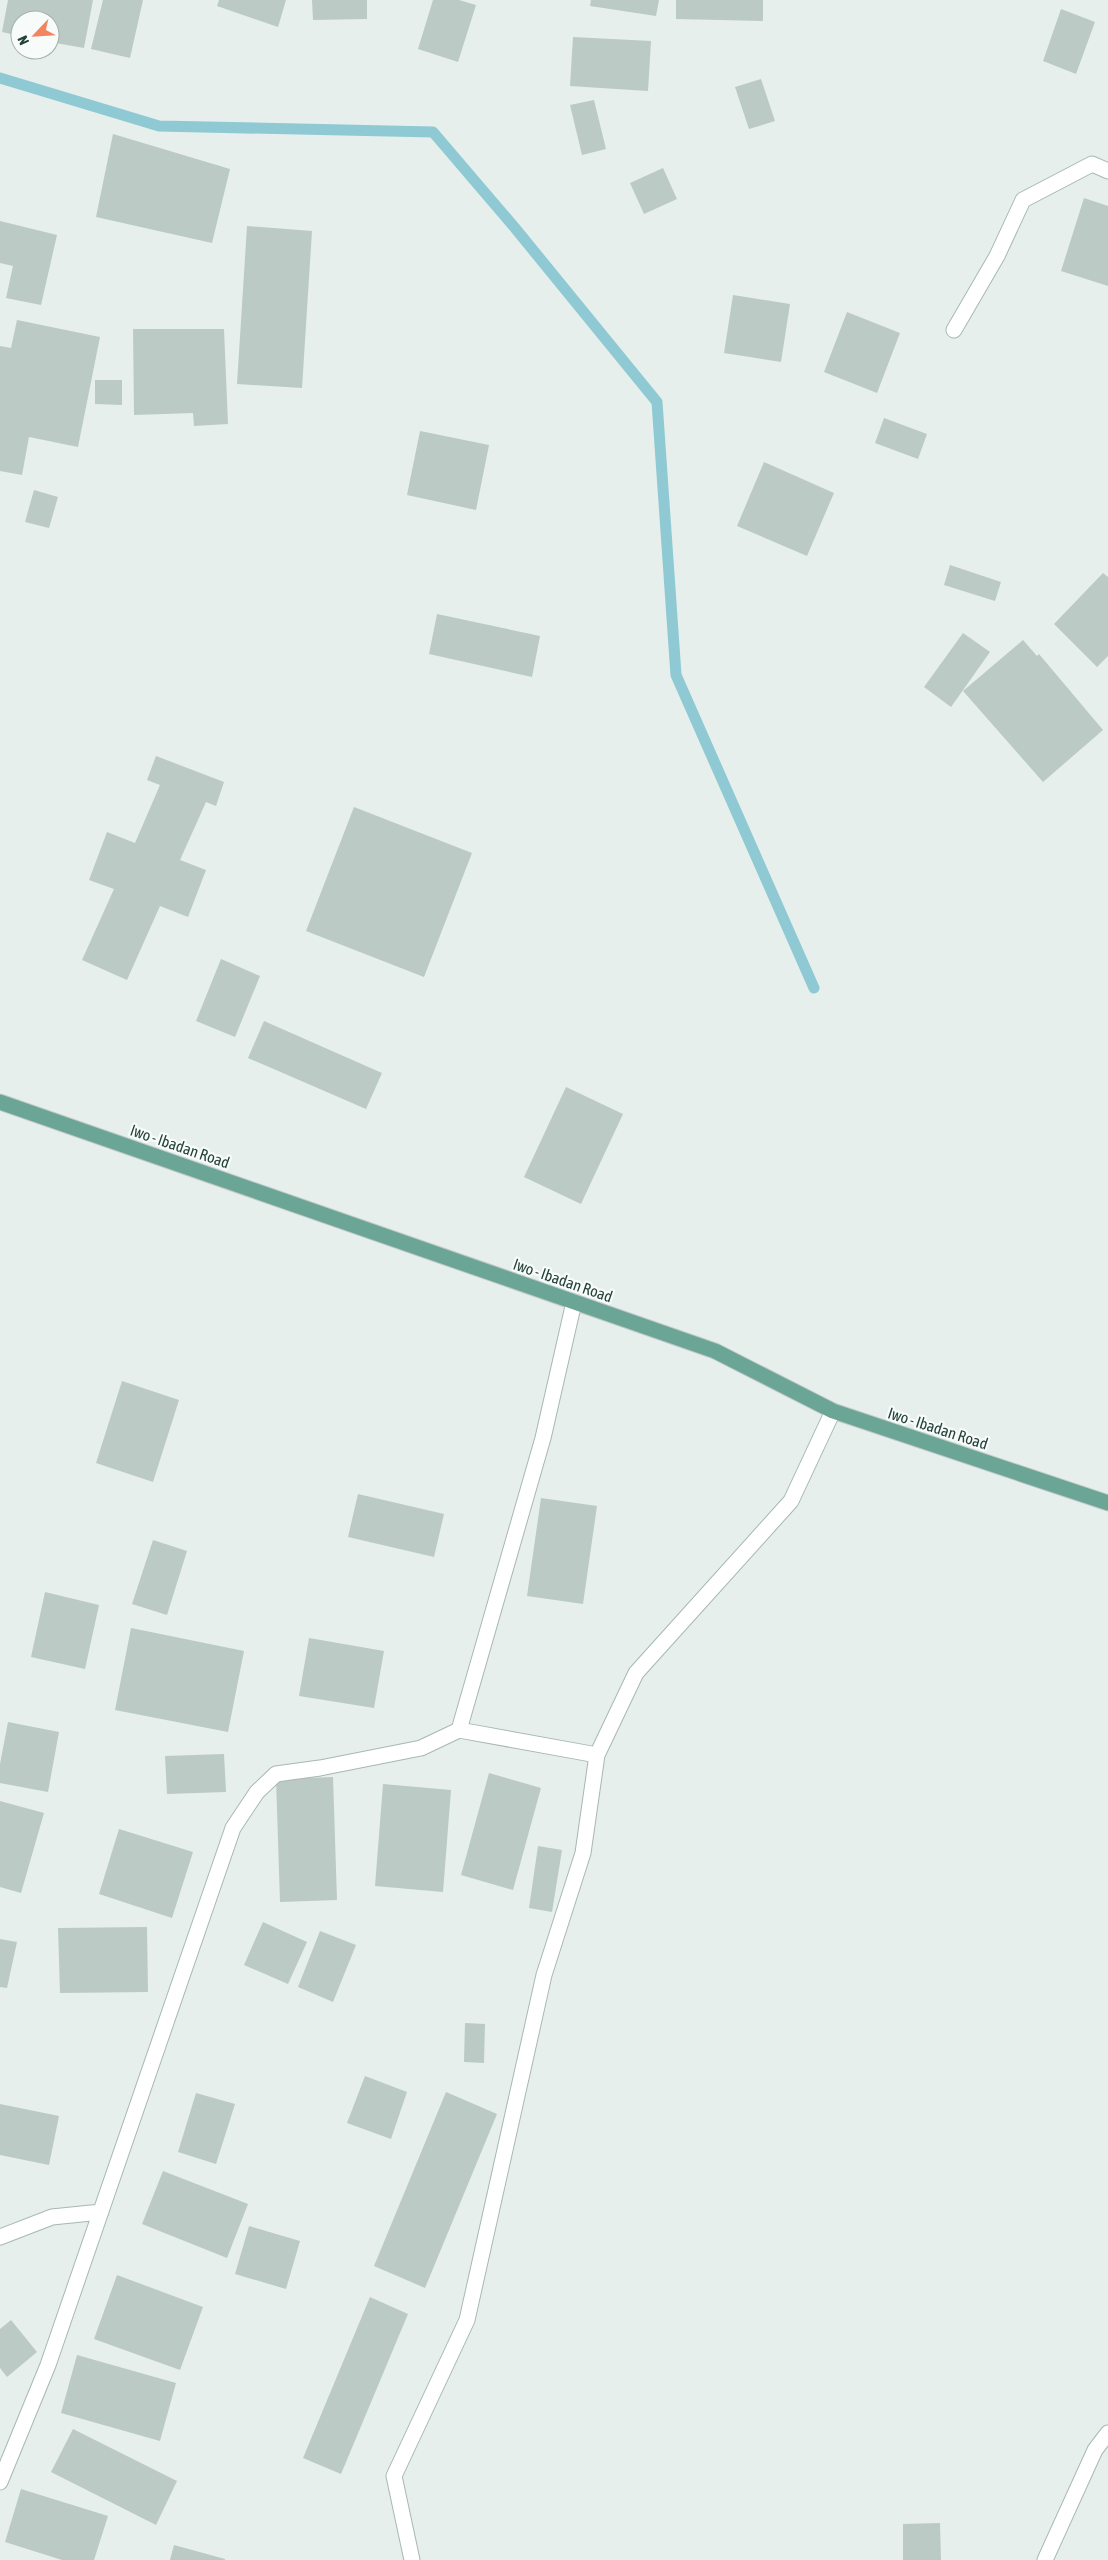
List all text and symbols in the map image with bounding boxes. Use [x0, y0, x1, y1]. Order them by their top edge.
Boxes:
north arrow [10, 10, 60, 60]
text: N [14, 33, 32, 48]
street label: Iwo - Ibadan Road [128, 1121, 232, 1171]
street label: Iwo - Ibadan Road [511, 1255, 615, 1305]
street label: Iwo - Ibadan Road [886, 1403, 990, 1453]

